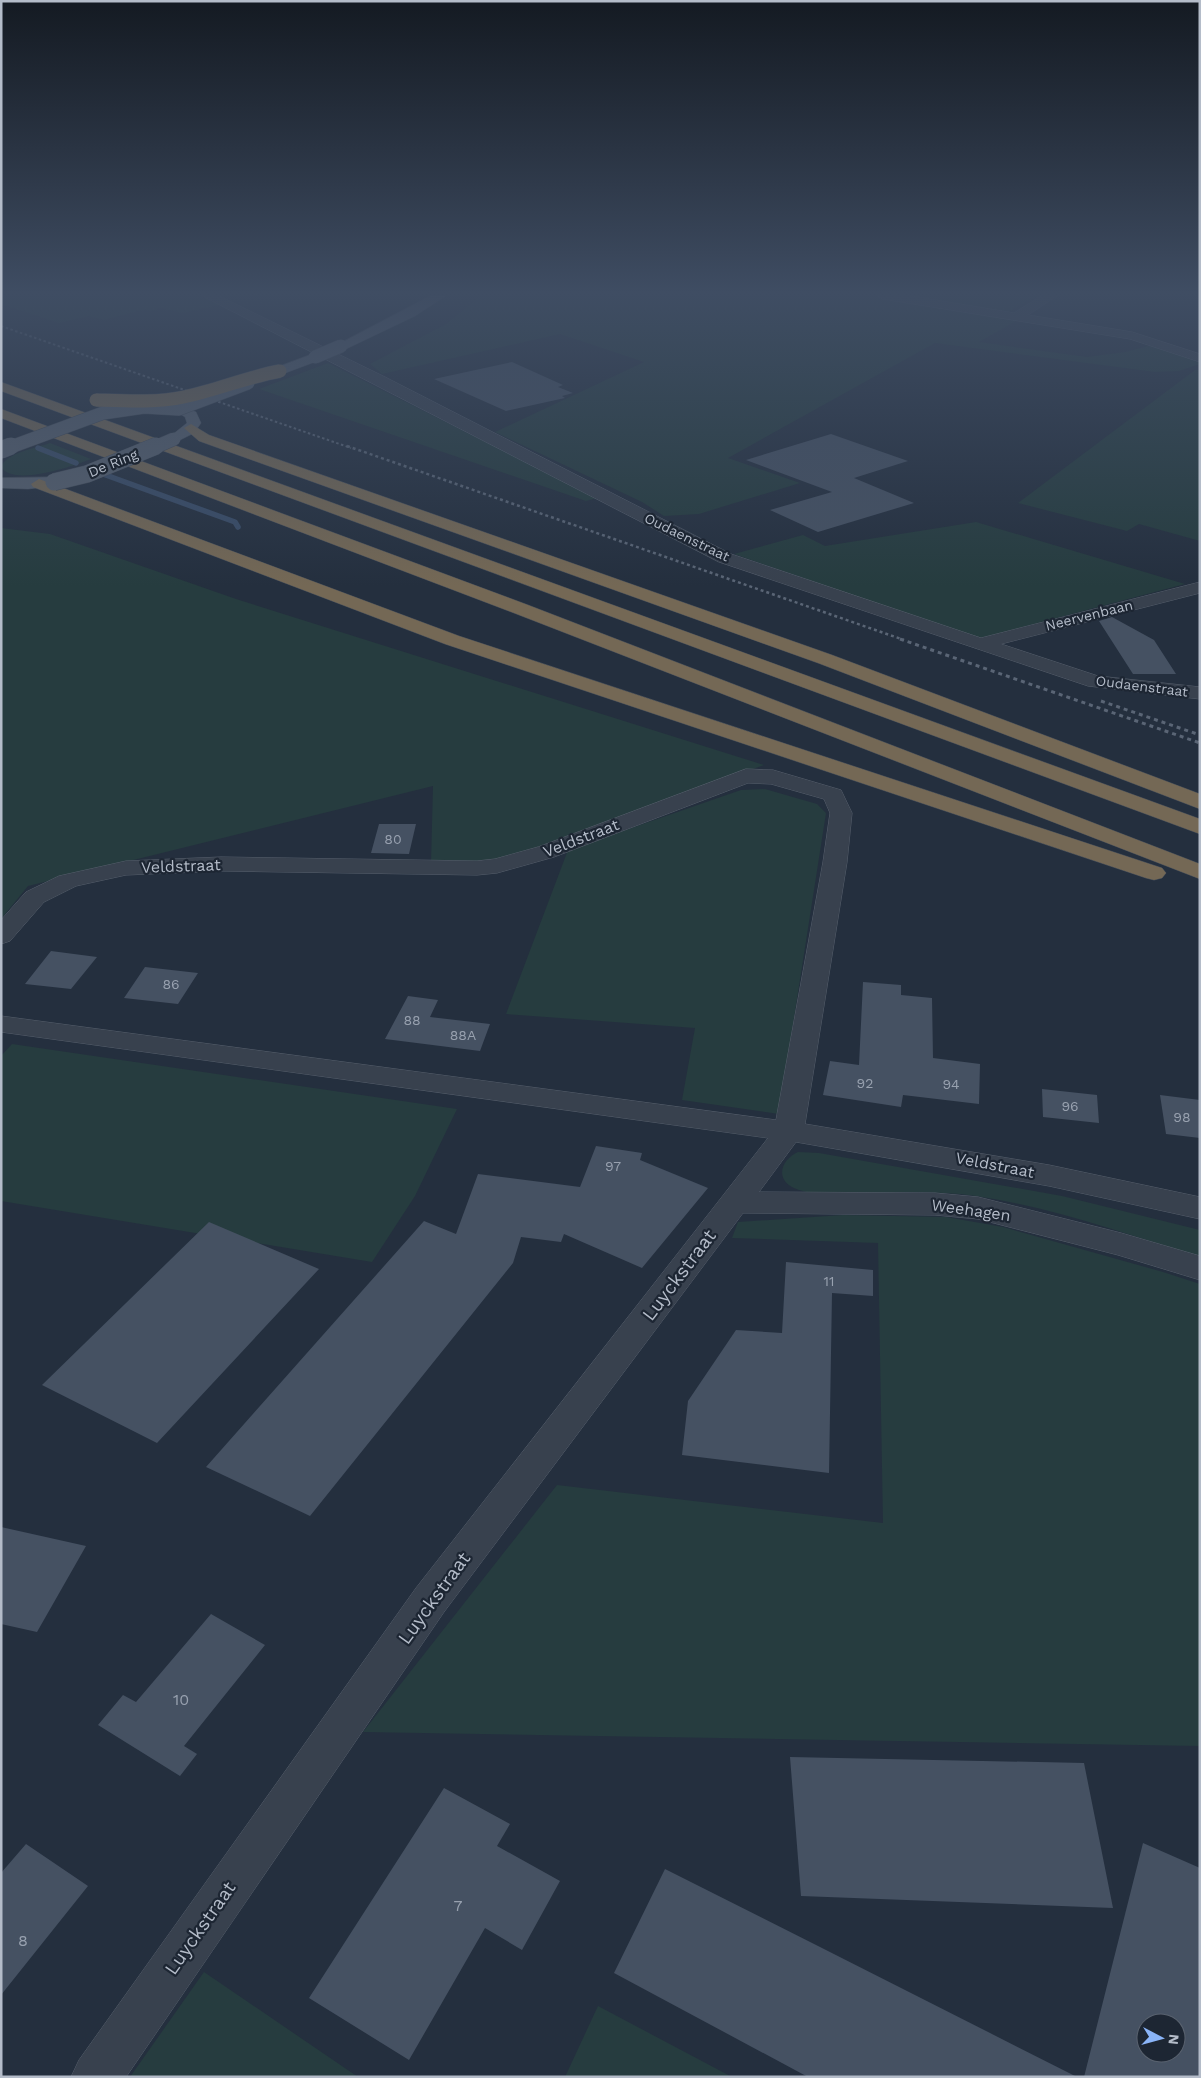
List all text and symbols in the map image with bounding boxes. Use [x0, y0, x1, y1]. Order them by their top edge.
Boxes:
street label: De Ring [86, 446, 141, 480]
street label: Oudaenstraat [642, 509, 732, 565]
street label: Neervenbaan [1044, 596, 1134, 634]
street label: Oudaenstraat [1095, 672, 1189, 700]
street label: Veldstraat [540, 815, 622, 861]
house number: 80 [384, 831, 402, 847]
street label: Veldstraat [141, 855, 221, 877]
house number: 86 [162, 976, 180, 992]
house number: 88 [403, 1012, 421, 1028]
house number: 88A [450, 1027, 476, 1043]
house number: 92 [857, 1075, 873, 1091]
house number: 94 [942, 1076, 960, 1092]
house number: 96 [1061, 1098, 1079, 1114]
house number: 98 [1173, 1109, 1191, 1125]
street label: Veldstraat [954, 1148, 1036, 1182]
house number: 97 [605, 1158, 621, 1174]
street label: Weehagen [930, 1195, 1012, 1225]
street label: Luyckstraat [637, 1225, 721, 1325]
house number: 11 [824, 1273, 834, 1289]
street label: Luyckstraat [393, 1547, 475, 1649]
house number: 10 [173, 1690, 189, 1709]
street label: Luyckstraat [159, 1877, 241, 1979]
house number: 7 [454, 1896, 463, 1915]
house number: 8 [18, 1931, 28, 1950]
north arrow [1136, 2013, 1186, 2063]
text: N [1165, 2033, 1182, 2045]

